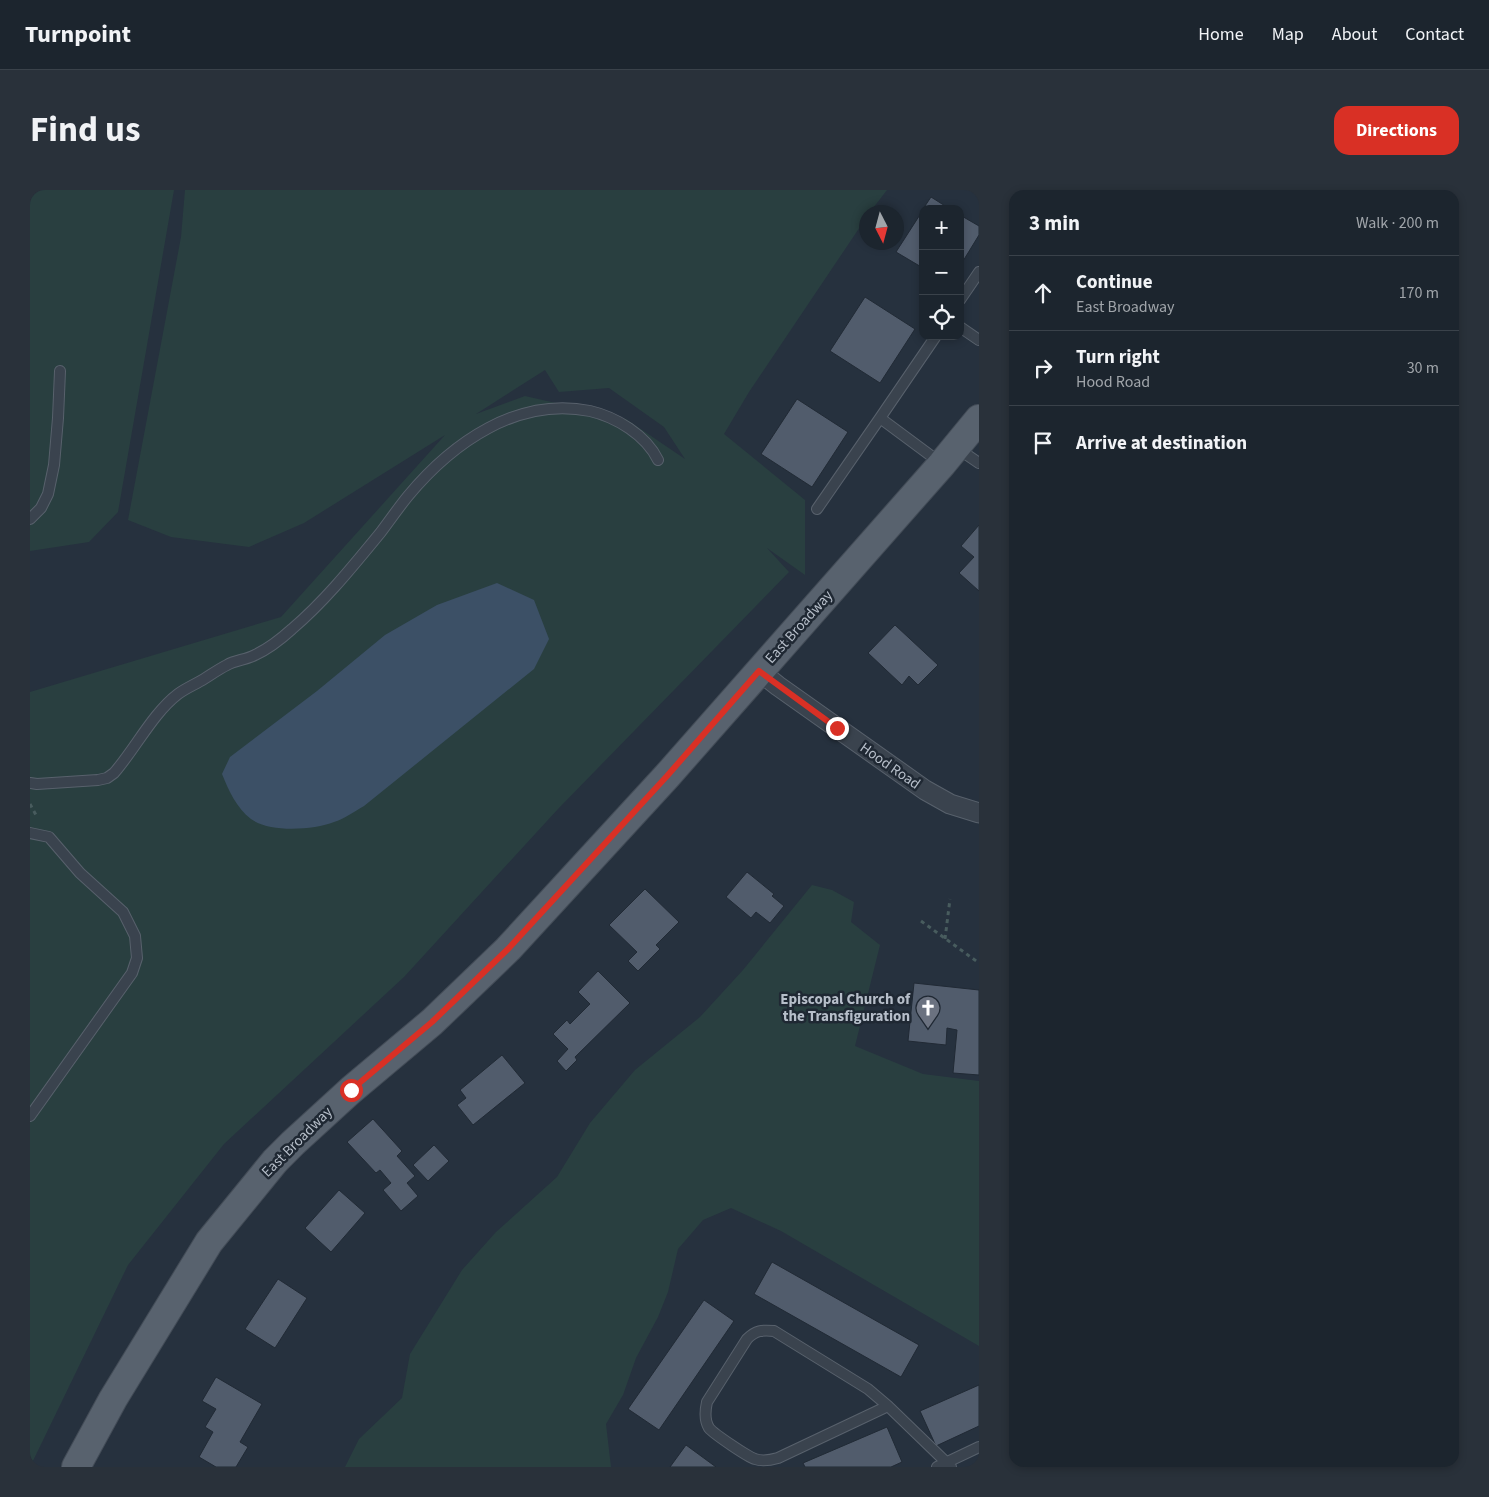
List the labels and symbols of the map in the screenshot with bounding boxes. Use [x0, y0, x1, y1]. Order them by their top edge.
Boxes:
north arrow [859, 205, 904, 250]
street label: East Broadway [760, 586, 838, 668]
route end [826, 717, 849, 740]
street label: Hood Road [855, 737, 925, 795]
place label: Episcopal Church of the Transfiguration [780, 989, 911, 1027]
church icon: Episcopal Church of the Transfiguration [915, 995, 941, 1029]
route start [340, 1079, 363, 1102]
street label: East Broadway [257, 1102, 337, 1182]

